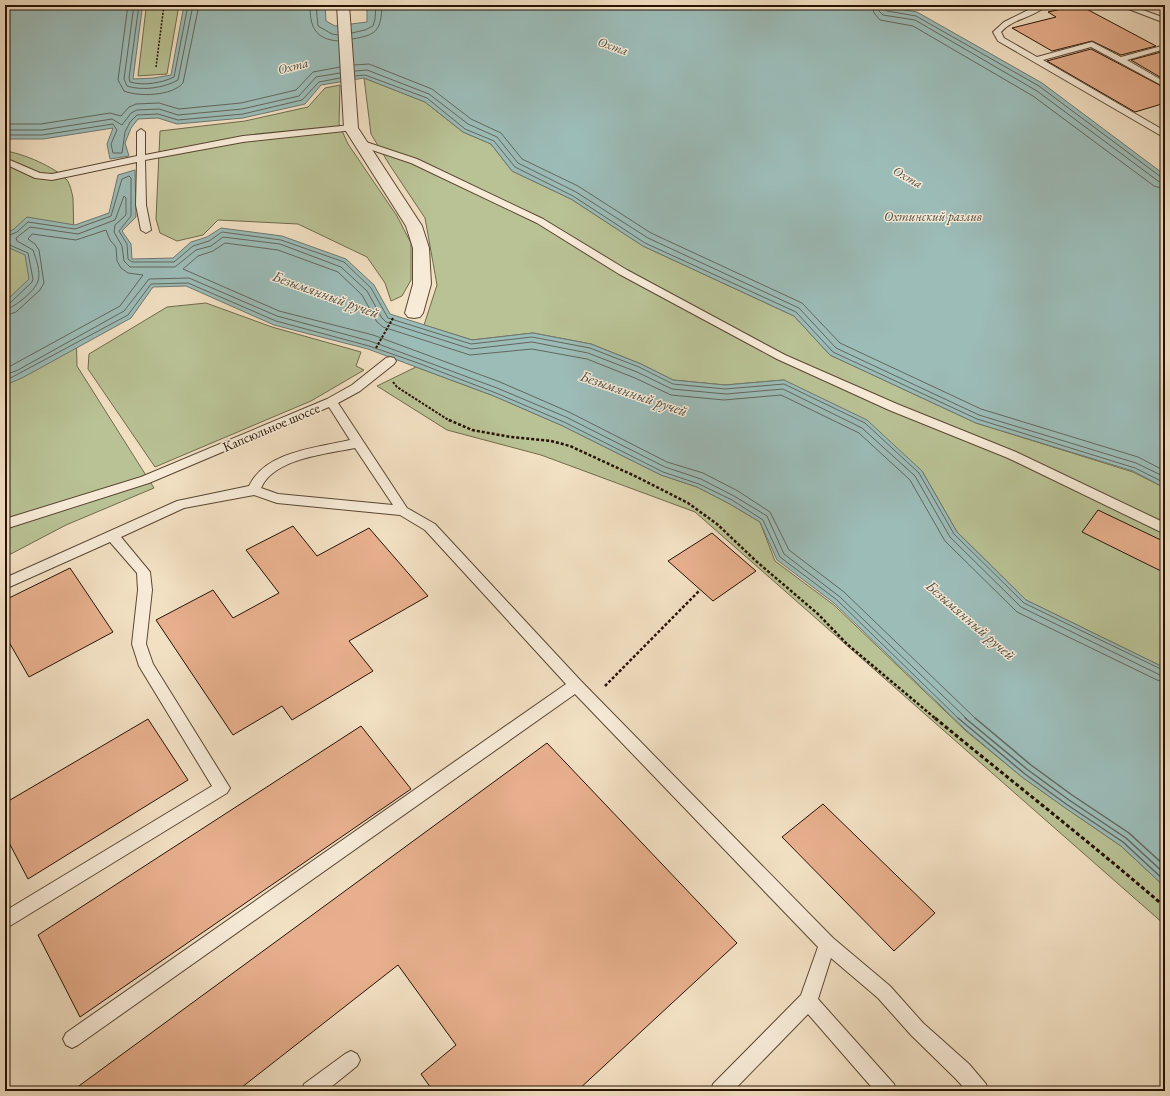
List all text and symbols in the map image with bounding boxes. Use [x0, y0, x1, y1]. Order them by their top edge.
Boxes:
water label: Охта [595, 33, 631, 59]
water label: Охта [276, 54, 310, 78]
water label: Охта [890, 162, 926, 192]
water label: Охтинский разлив [884, 208, 982, 225]
water label: Безымянный ручей [269, 266, 382, 322]
water label: Безымянный ручей [577, 365, 690, 420]
street label: Капсюльное шоссе [220, 398, 323, 456]
water label: Безымянный ручей [922, 575, 1020, 664]

